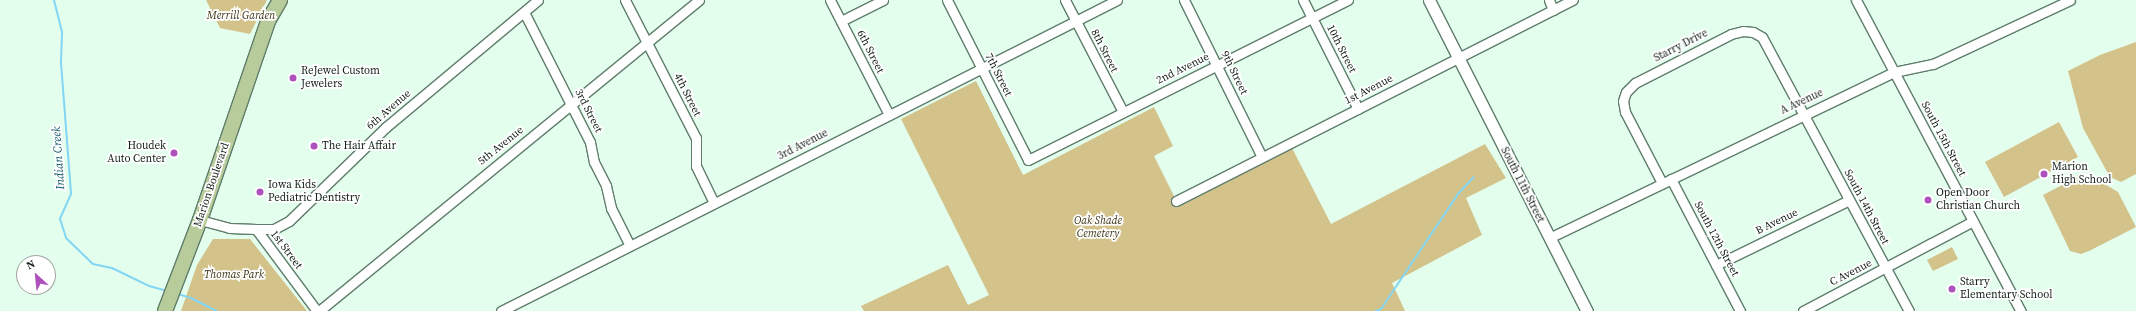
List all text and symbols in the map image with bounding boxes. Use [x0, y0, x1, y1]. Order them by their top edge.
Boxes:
park label: Merrill Garden [207, 9, 275, 23]
street label: 10th Street [1323, 23, 1359, 75]
street label: 8th Street [1088, 27, 1120, 75]
street label: Starry Drive [1652, 27, 1710, 65]
street label: 6th Street [854, 28, 886, 76]
street label: 9th Street [1218, 49, 1250, 97]
street label: 7th Street [982, 51, 1014, 99]
street label: 2nd Avenue [1154, 51, 1212, 87]
place label: ReJewel Custom Jewelers [301, 65, 380, 91]
street label: 4th Street [671, 71, 703, 119]
street label: 1st Avenue [1343, 72, 1395, 108]
marker: ReJewel Custom Jewelers [288, 73, 298, 83]
street label: A Avenue [1778, 86, 1826, 118]
street label: 6th Avenue [364, 87, 414, 133]
street label: 3rd Street [571, 87, 605, 135]
street label: South 15th Street [1918, 99, 1968, 179]
street label: 5th Avenue [476, 124, 526, 168]
water label: Indian Creek [50, 126, 68, 190]
street label: 3rd Avenue [776, 127, 830, 163]
place label: The Hair Affair [322, 139, 396, 153]
place label: Houdek Auto Center [107, 140, 166, 166]
street label: Marion Boulevard [191, 141, 233, 229]
marker: The Hair Affair [309, 141, 319, 151]
street label: South 11th Street [1497, 145, 1547, 225]
marker: Houdek Auto Center [169, 148, 179, 158]
place label: Marion High School [2052, 161, 2111, 187]
street label: South 14th Street [1841, 167, 1891, 247]
marker: Marion High School [2039, 169, 2049, 179]
place label: Iowa Kids Pediatric Dentistry [268, 179, 360, 205]
marker: Iowa Kids Pediatric Dentistry [255, 187, 265, 197]
place label: Open Door Christian Church [1936, 187, 2020, 213]
marker: Open Door Christian Church [1923, 195, 1933, 205]
street label: South 12th Street [1691, 199, 1741, 279]
street label: B Avenue [1754, 206, 1800, 238]
park label: Oak Shade Cemetery [1074, 215, 1122, 241]
street label: 1st Street [267, 228, 305, 272]
north arrow [16, 255, 56, 295]
text: N [24, 256, 38, 273]
street label: C Avenue [1828, 257, 1874, 289]
park label: Thomas Park [204, 268, 264, 282]
place label: Starry Elementary School [1960, 276, 2052, 302]
marker: Starry Elementary School [1947, 284, 1957, 294]

